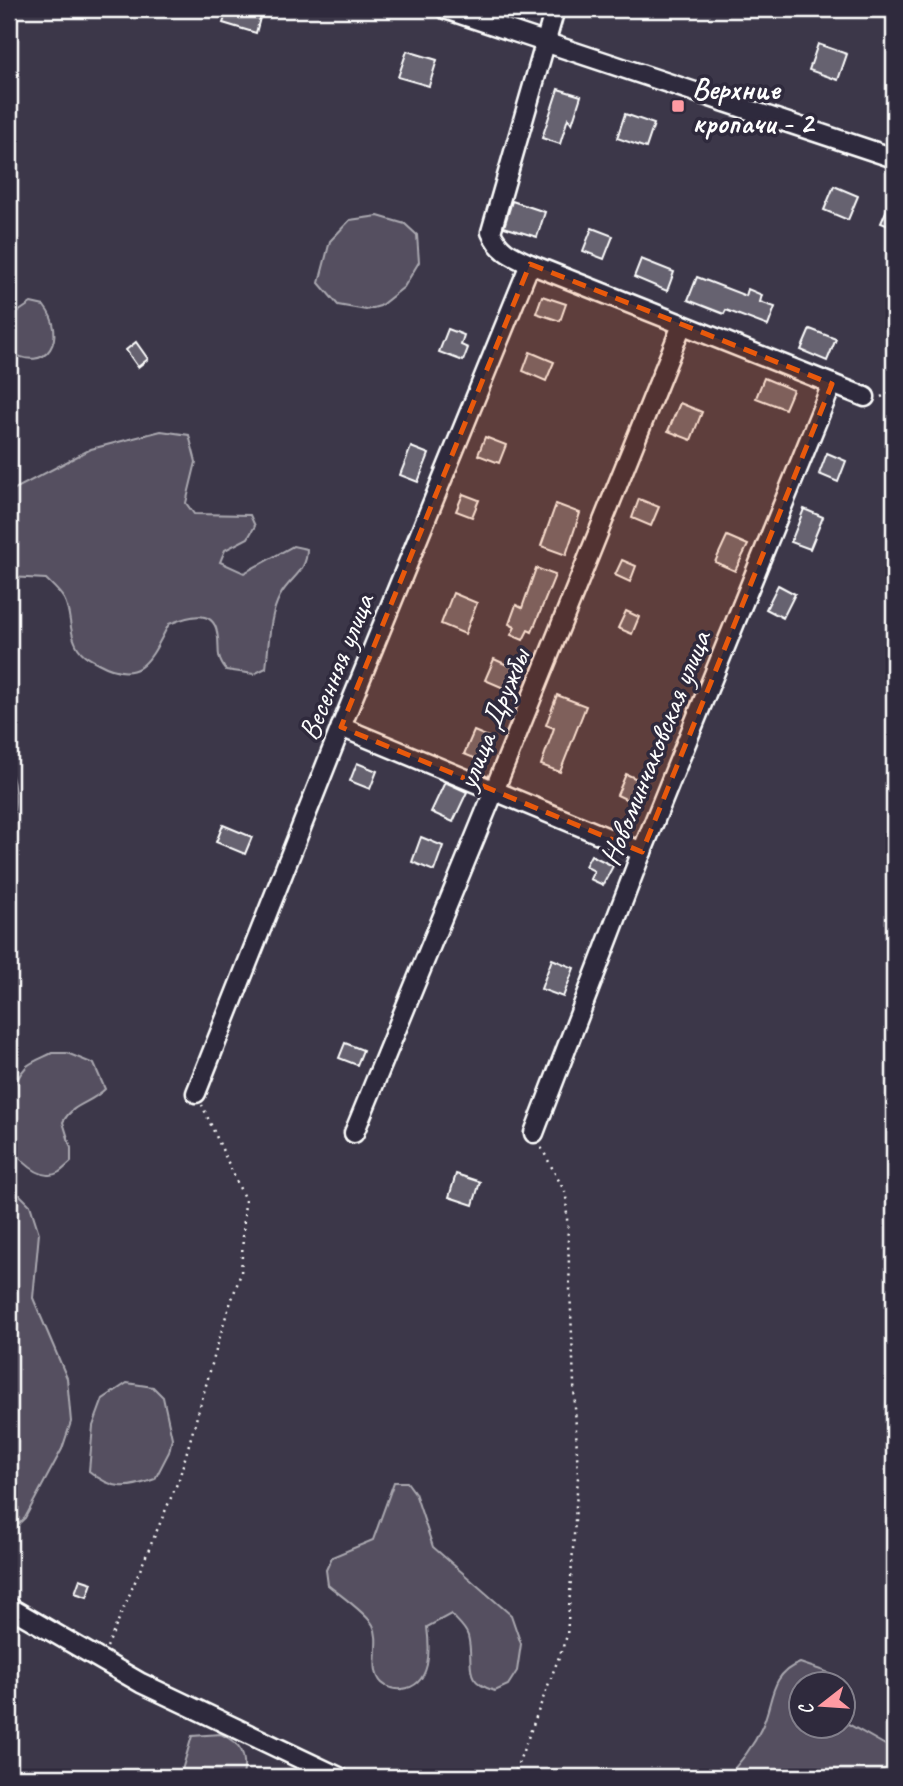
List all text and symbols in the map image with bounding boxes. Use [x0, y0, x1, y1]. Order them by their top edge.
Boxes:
place label: Верхние кропачи - 2 [692, 70, 816, 142]
marker: Верхние кропачи - 2 [670, 98, 686, 114]
street label: Весенняя улица [289, 587, 383, 746]
street label: Новоминчаковская улица [591, 623, 720, 871]
street label: улица Дружбы [447, 641, 539, 797]
north arrow [788, 1670, 858, 1740]
text: С [793, 1699, 820, 1718]

